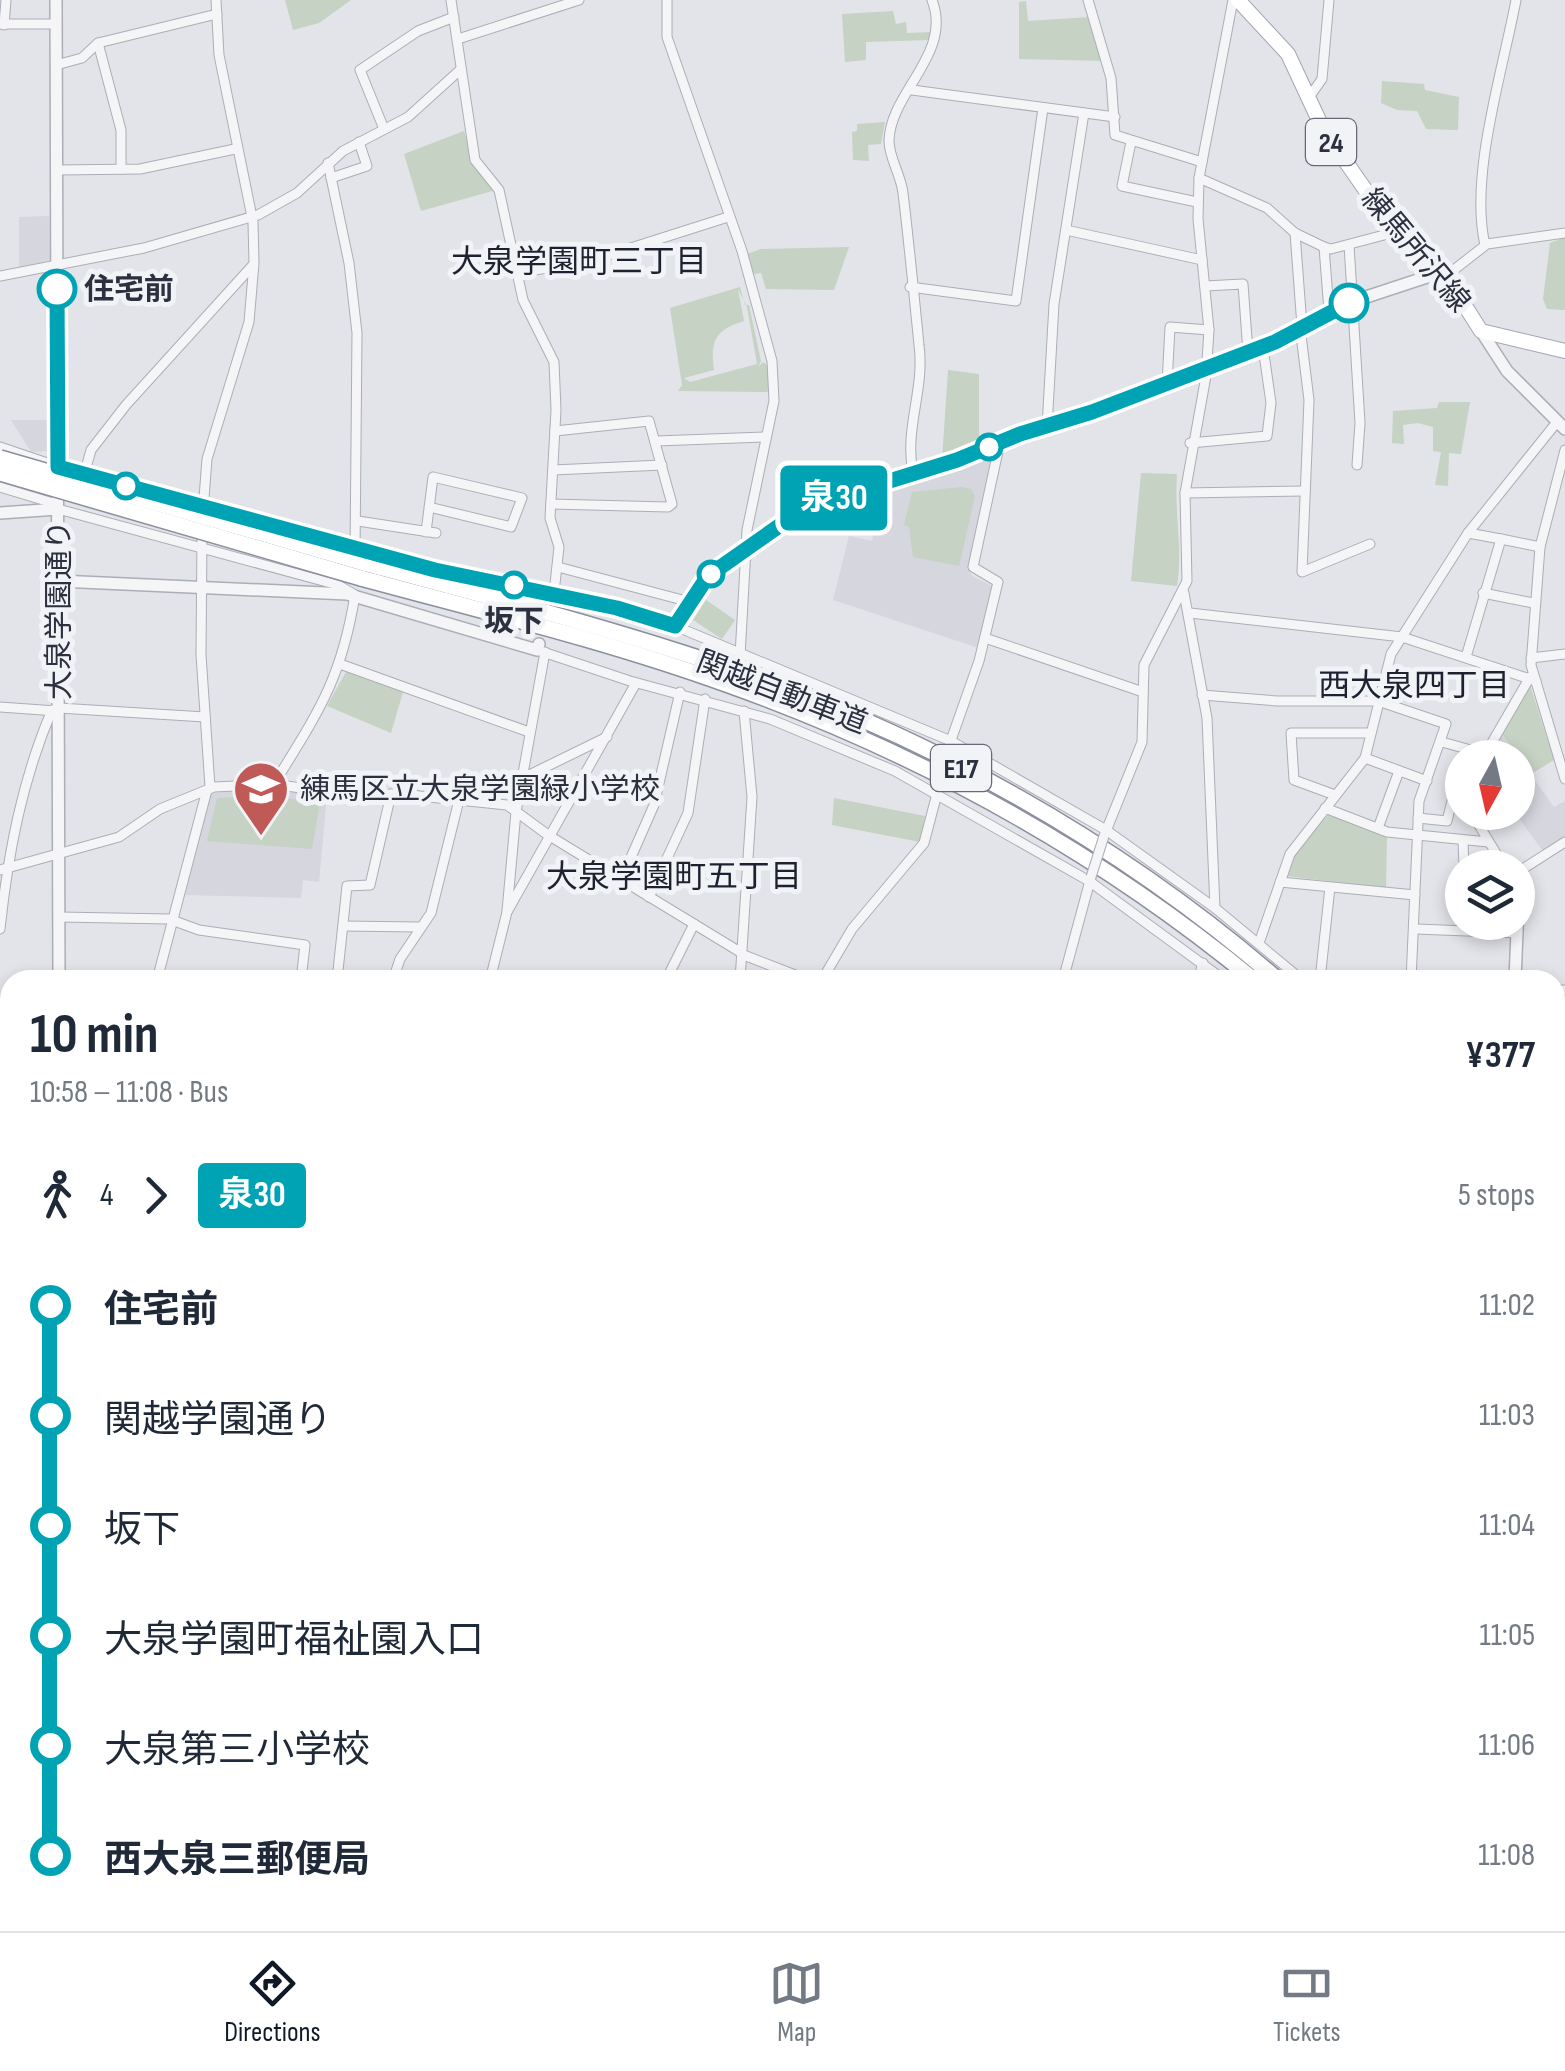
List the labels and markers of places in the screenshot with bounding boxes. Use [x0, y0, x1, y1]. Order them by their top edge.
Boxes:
marker: 住宅前 [38, 270, 76, 308]
place label: 住宅前 [84, 272, 174, 308]
unlabelled marker [1330, 284, 1368, 322]
unlabelled marker [976, 434, 1002, 460]
unlabelled marker [113, 473, 139, 499]
unlabelled marker [698, 561, 724, 587]
marker: 坂下 [501, 572, 527, 598]
place label: 坂下 [484, 604, 544, 640]
school or university icon: 練馬区立大泉学園緑小学校 [231, 759, 291, 838]
place label: 練馬区立大泉学園緑小学校 [300, 772, 660, 808]

